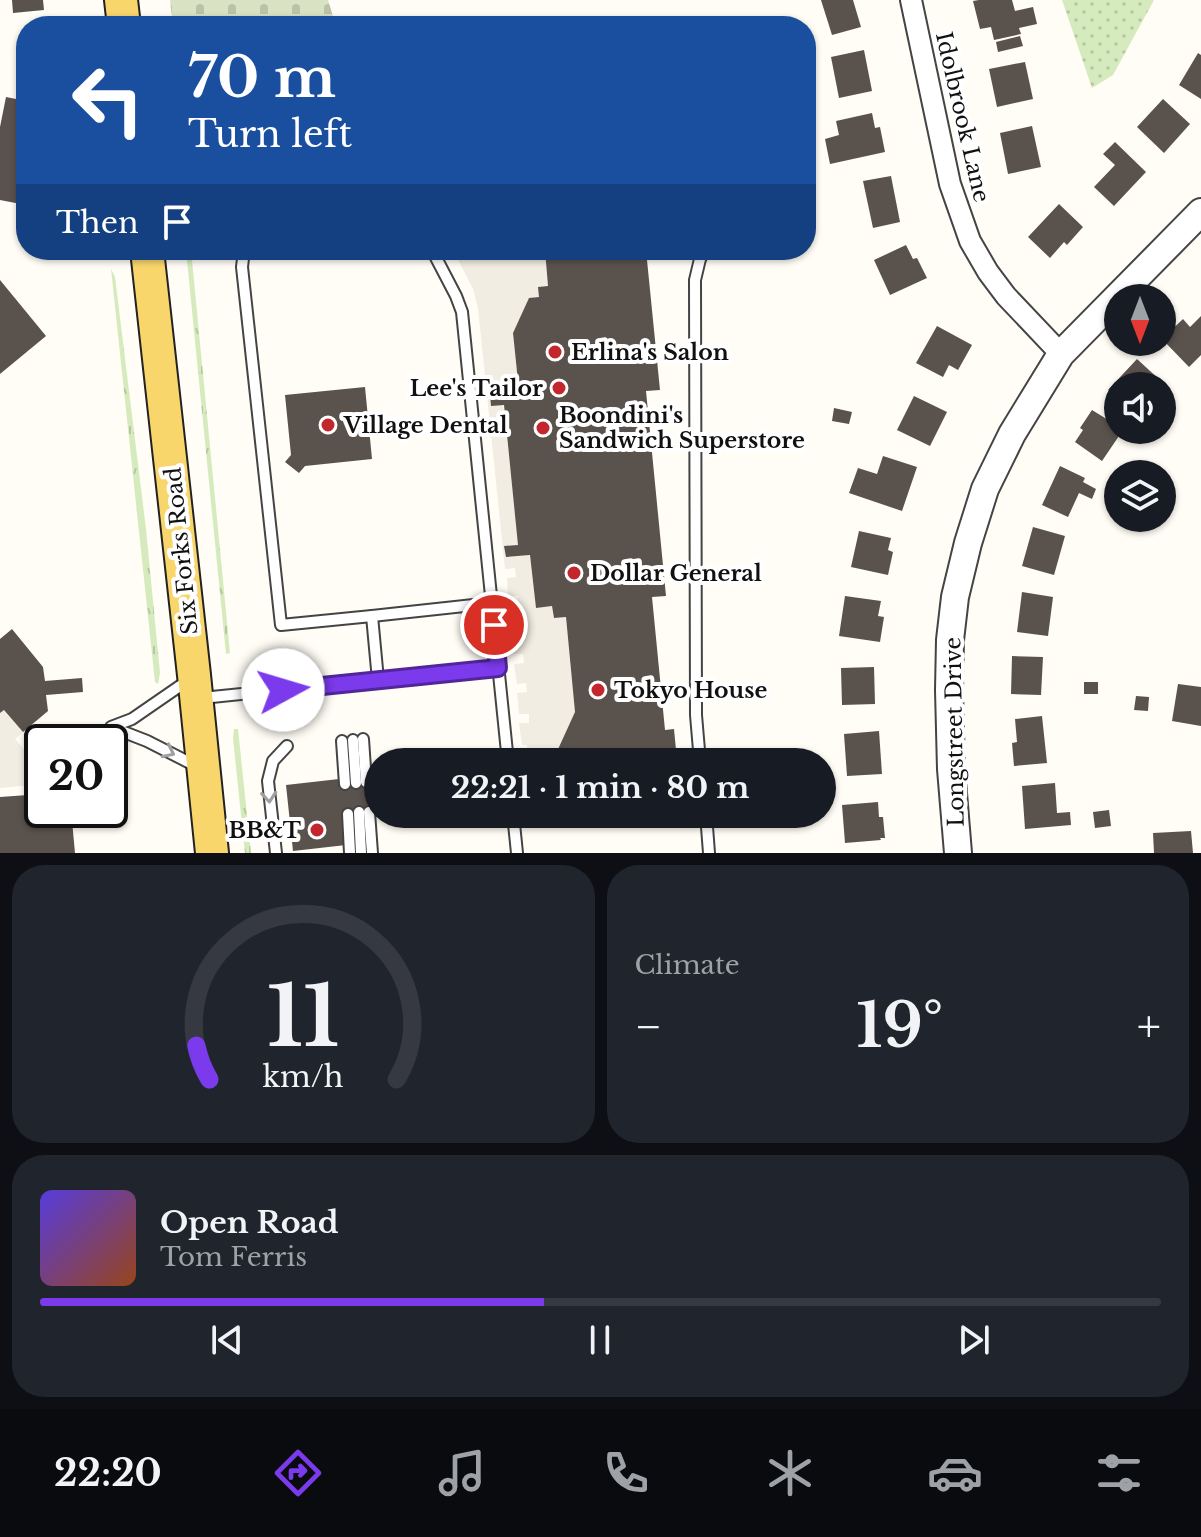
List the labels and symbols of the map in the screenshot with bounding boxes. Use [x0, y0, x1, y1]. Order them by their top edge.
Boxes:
street label: Idolbrook Lane [930, 29, 995, 205]
north arrow [1104, 284, 1176, 356]
place label: Erlina's Salon [571, 339, 729, 366]
marker: Erlina's Salon [546, 343, 564, 361]
place label: Lee's Tailor [410, 375, 543, 402]
marker: Lee's Tailor [550, 379, 568, 397]
place label: Boondini's Sandwich Superstore [559, 402, 805, 454]
place label: Village Dental [343, 412, 508, 439]
marker: Village Dental [319, 416, 337, 434]
marker: Boondini's Sandwich Superstore [534, 419, 552, 437]
street label: Six Forks Road [159, 466, 204, 636]
place label: Dollar General [590, 560, 762, 587]
marker: Dollar General [565, 564, 583, 582]
pin [460, 591, 528, 659]
street label: Longstreet Drive [939, 637, 970, 827]
position arrow [241, 648, 325, 732]
place label: Tokyo House [614, 677, 767, 704]
marker: Tokyo House [589, 681, 607, 699]
speed limit sign: 20 [24, 724, 128, 828]
one-way arrow [161, 742, 175, 758]
one-way arrow [261, 791, 278, 804]
place label: BB&T [228, 817, 301, 844]
marker: BB&T [308, 821, 326, 839]

